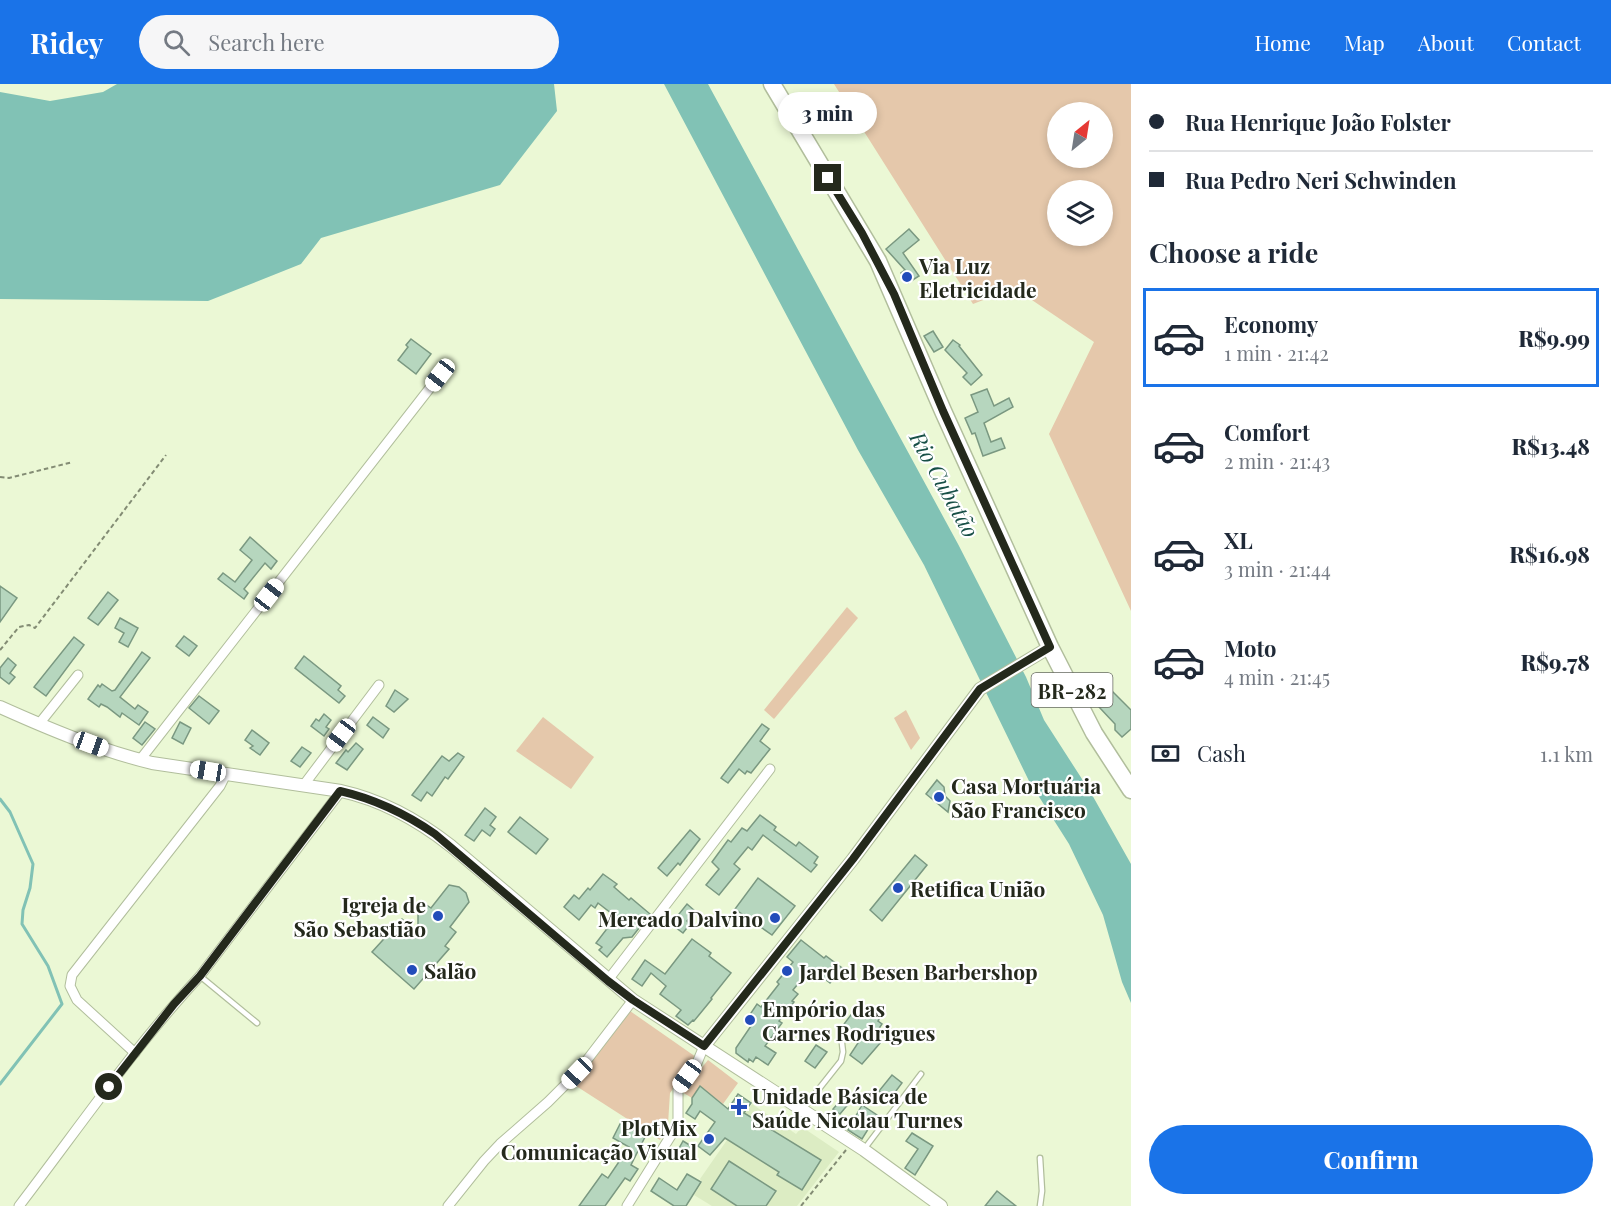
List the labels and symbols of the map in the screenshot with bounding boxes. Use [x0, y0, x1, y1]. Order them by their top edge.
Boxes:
callout: 3 min [778, 91, 878, 133]
north arrow [1047, 102, 1113, 168]
route end [814, 164, 841, 191]
place label: Via Luz Eletricidade [918, 251, 1037, 303]
marker: Via Luz Eletricidade [900, 270, 914, 284]
car [422, 355, 458, 395]
water label: Rio Cubatão [903, 425, 986, 542]
car [251, 575, 287, 615]
road number: BR-282 [1032, 673, 1112, 707]
car [323, 715, 359, 755]
car [71, 729, 111, 759]
car [189, 759, 227, 783]
place label: Casa Mortuária São Francisco [951, 771, 1101, 823]
marker: Casa Mortuária São Francisco [932, 790, 946, 804]
place label: Retifica União [910, 874, 1046, 902]
marker: Retifica União [891, 881, 905, 895]
place label: Igreja de São Sebastião [294, 890, 426, 942]
place label: Mercado Dalvino [598, 904, 763, 932]
marker: Igreja de São Sebastião [431, 909, 445, 923]
marker: Mercado Dalvino [768, 911, 782, 925]
place label: Salão [424, 956, 477, 984]
place label: Jardel Besen Barbershop [798, 957, 1038, 985]
marker: Salão [405, 963, 419, 977]
marker: Jardel Besen Barbershop [780, 964, 794, 978]
place label: Empório das Carnes Rodrigues [762, 994, 936, 1046]
marker: Empório das Carnes Rodrigues [743, 1013, 757, 1027]
car [558, 1054, 596, 1092]
car [669, 1056, 705, 1096]
route start [95, 1073, 122, 1100]
place label: Unidade Básica de Saúde Nicolau Turnes [752, 1081, 963, 1133]
marker: Unidade Básica de Saúde Nicolau Turnes [730, 1098, 748, 1116]
place label: PlotMix Comunicação Visual [501, 1113, 698, 1165]
marker: PlotMix Comunicação Visual [702, 1132, 716, 1146]

